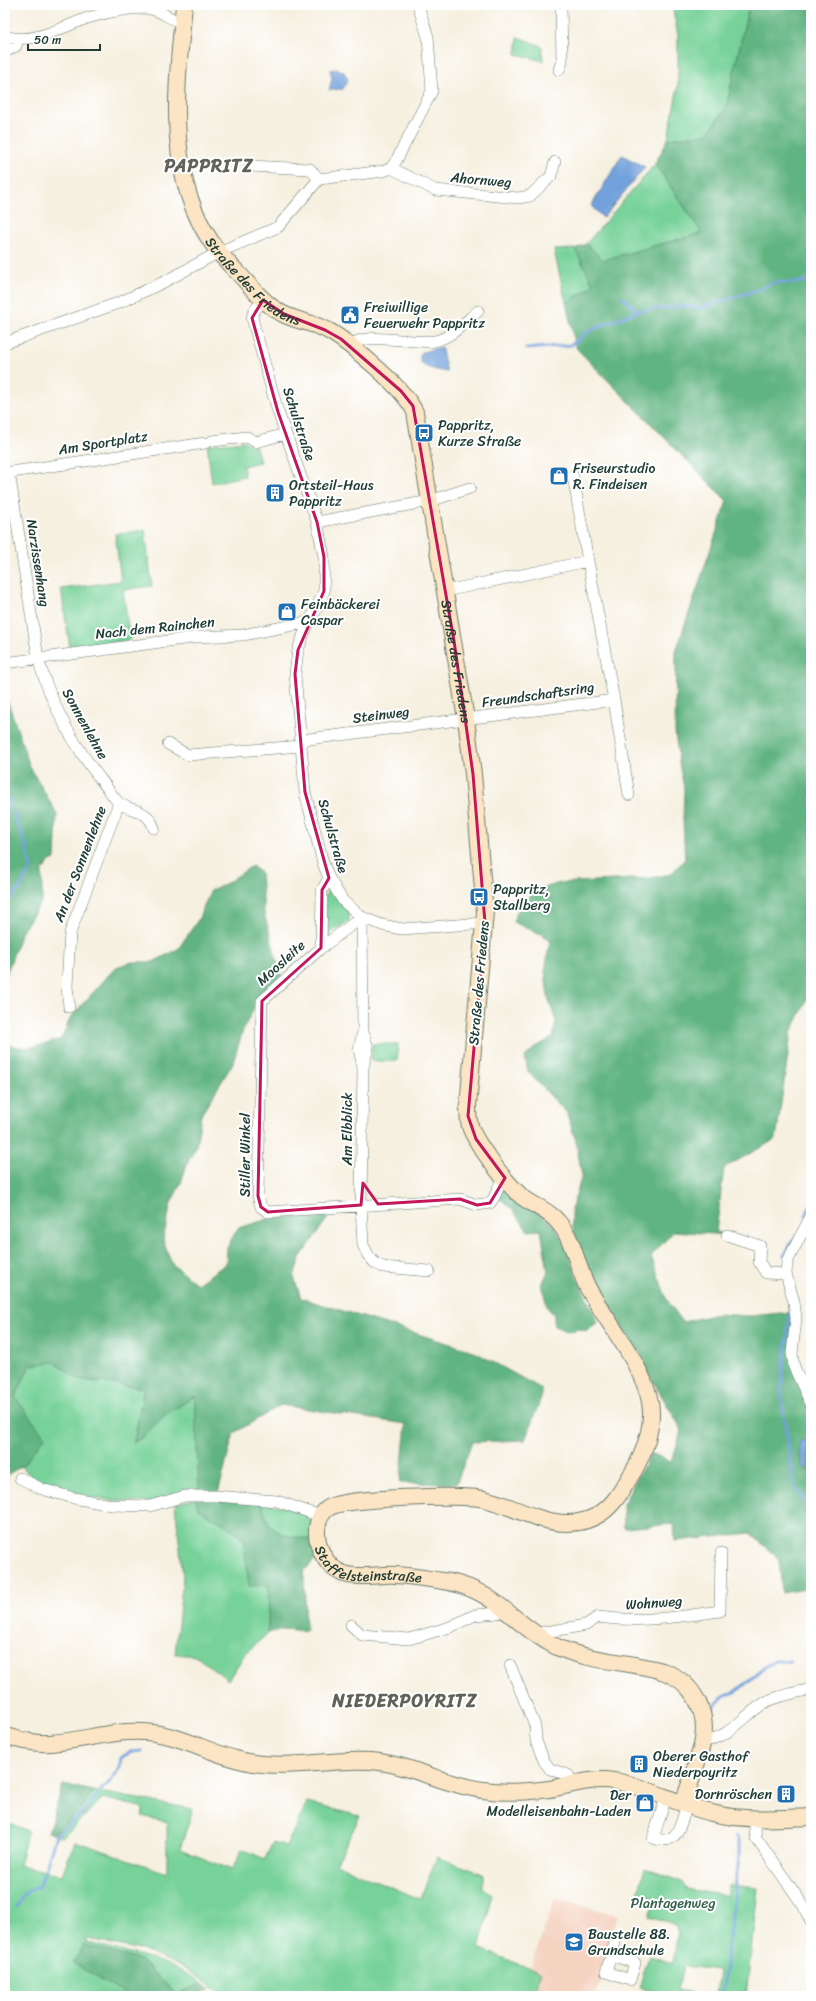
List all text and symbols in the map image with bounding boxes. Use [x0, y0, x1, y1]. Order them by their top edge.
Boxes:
scale bar [28, 26, 100, 52]
text: 50 m [34, 29, 61, 51]
district label: PAPPRITZ [164, 150, 254, 182]
street label: Ahornweg [449, 165, 512, 195]
street label: Straße des Friedens [199, 231, 305, 333]
place label: Freiwillige Feuerwehr Pappritz [364, 295, 485, 336]
public building icon: Freiwillige Feuerwehr Pappritz [339, 304, 361, 326]
street label: Schulstraße [275, 384, 323, 464]
place label: Pappritz, Kurze Straße [438, 413, 521, 454]
bus stop icon: Pappritz, Kurze Straße [413, 422, 435, 444]
street label: Am Sportplatz [56, 424, 150, 463]
place label: Friseurstudio R. Findeisen [573, 456, 655, 497]
shop icon: Friseurstudio R. Findeisen [548, 465, 570, 487]
place label: Ortsteil-Haus Pappritz [289, 473, 374, 514]
building icon: Ortsteil-Haus Pappritz [264, 482, 286, 504]
street label: Narzissenhang [19, 517, 57, 609]
place label: Feinbäckerei Caspar [301, 592, 381, 633]
street label: Straße des Friedens [434, 598, 479, 725]
shop icon: Feinbäckerei Caspar [276, 601, 298, 623]
street label: Nach dem Rainchen [94, 609, 216, 647]
street label: Freundschaftsring [480, 675, 596, 715]
street label: Sonnenlehne [55, 684, 115, 764]
street label: Steinweg [351, 699, 411, 731]
street label: Schulstraße [310, 796, 356, 876]
street label: An der Sonnenlehne [46, 802, 114, 927]
place label: Pappritz, Stallberg [493, 877, 551, 918]
bus stop icon: Pappritz, Stallberg [468, 886, 490, 908]
street label: Straße des Friedens [461, 919, 497, 1046]
street label: Moosleite [251, 934, 311, 992]
street label: Am Elbblick [335, 1092, 360, 1166]
street label: Stiller Winkel [233, 1112, 258, 1197]
street label: Staffelsteinstraße [308, 1541, 424, 1590]
street label: Wohnweg [625, 1589, 683, 1617]
district label: NIEDERPOYRITZ [331, 1685, 478, 1717]
place label: Oberer Gasthof Niederpoyritz [653, 1744, 750, 1785]
building icon: Oberer Gasthof Niederpoyritz [628, 1753, 650, 1775]
place label: Dornröschen [695, 1782, 772, 1807]
place label: Der Modelleisenbahn-Laden [487, 1783, 632, 1824]
building icon: Dornröschen [775, 1783, 797, 1805]
shop icon: Der Modelleisenbahn-Laden [634, 1792, 656, 1814]
park label: Plantagenweg [630, 1891, 716, 1916]
place label: Baustelle 88. Grundschule [588, 1922, 671, 1963]
school or university icon: Baustelle 88. Grundschule [563, 1931, 585, 1953]

